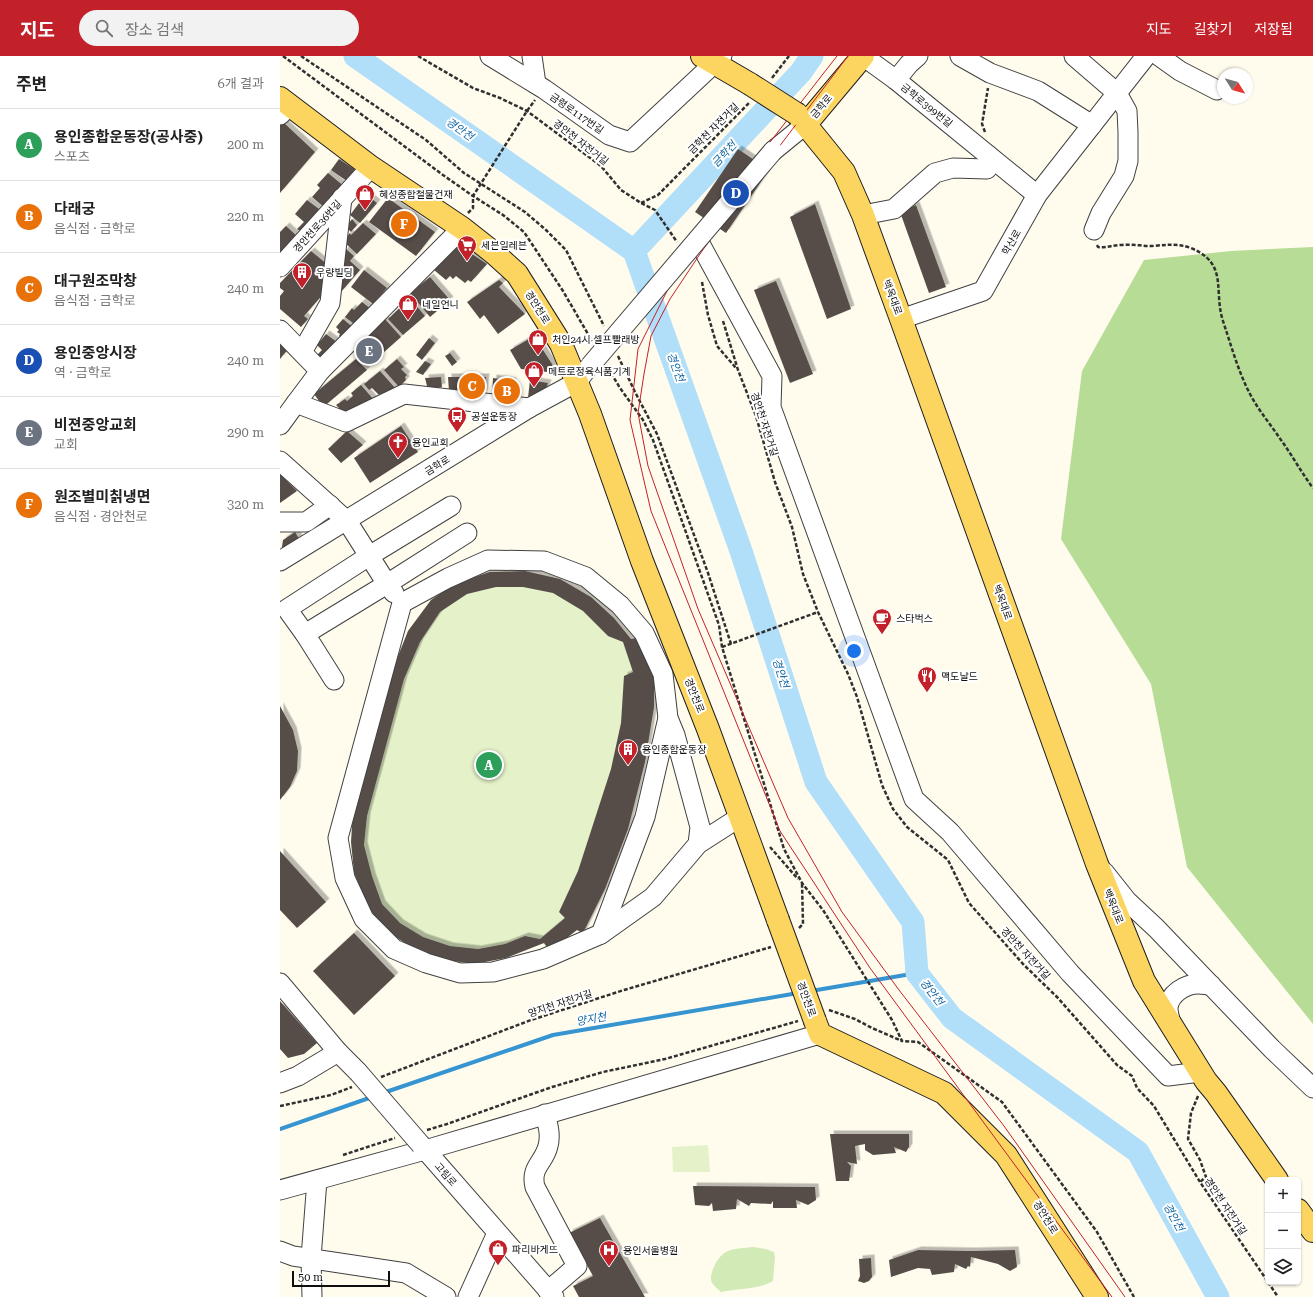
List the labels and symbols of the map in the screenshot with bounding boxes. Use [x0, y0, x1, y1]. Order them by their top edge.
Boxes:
north arrow [1217, 68, 1253, 104]
street label: 금학로399번길 [899, 81, 955, 129]
street label: 금령로117번길 [548, 91, 606, 136]
street label: 금학로 [808, 92, 834, 120]
street label: 금학천 자전거길 [685, 100, 741, 156]
water label: 경안천 [444, 115, 477, 145]
street label: 경안천 자전거길 [551, 117, 610, 167]
water label: 금학천 [709, 138, 739, 170]
pin: D [723, 178, 749, 208]
shop icon: 혜성종합철물건재 [354, 183, 376, 211]
place label: 혜성종합철물건재 [379, 189, 453, 200]
street label: 경안천로36번길 [291, 198, 344, 255]
pin: F [391, 209, 417, 239]
street label: 학산로 [1000, 228, 1023, 257]
supermarket icon: 세븐일레븐 [456, 234, 478, 262]
place label: 세븐일레븐 [481, 240, 527, 251]
building icon: 우량빌딩 [291, 261, 313, 289]
place label: 우량빌딩 [316, 267, 353, 278]
street label: 백옥대로 [881, 278, 904, 316]
street label: 경안천로 [523, 289, 552, 326]
shop icon: 네일언니 [397, 293, 419, 321]
place label: 네일언니 [422, 299, 459, 310]
shop icon: 처인24시 셀프빨래방 [527, 328, 549, 356]
place label: 처인24시 셀프빨래방 [552, 334, 639, 345]
pin: E [356, 336, 382, 366]
water label: 경안천 [664, 351, 687, 385]
shop icon: 메트로정육식품기계 [523, 360, 545, 388]
place label: 메트로정육식품기계 [548, 366, 631, 377]
pin: C [459, 371, 485, 401]
pin: B [494, 376, 520, 406]
street label: 경안천 자전거길 [749, 391, 780, 458]
bus stop icon: 공설운동장 [446, 405, 468, 433]
place label: 공설운동장 [471, 411, 517, 422]
church icon: 용인교회 [387, 431, 409, 459]
place label: 용인교회 [412, 437, 449, 448]
street label: 금학로 [423, 453, 452, 477]
street label: 백옥대로 [991, 583, 1014, 621]
cafe icon: 스타벅스 [871, 607, 893, 635]
place label: 스타벅스 [896, 613, 933, 624]
your location [844, 641, 864, 661]
water label: 경안천 [770, 657, 792, 691]
restaurant icon: 맥도날드 [916, 665, 938, 693]
place label: 맥도날드 [941, 671, 978, 682]
street label: 경안천로 [683, 676, 707, 714]
building icon: 용인종합운동장 [617, 738, 639, 766]
place label: 용인종합운동장 [642, 744, 706, 755]
pin: A [476, 750, 502, 780]
street label: 백옥대로 [1102, 887, 1126, 925]
street label: 경안천 자전거길 [999, 925, 1052, 982]
water label: 경안천 [917, 976, 947, 1010]
street label: 경안천로 [795, 980, 818, 1018]
street label: 양지천 자전거길 [526, 987, 594, 1019]
water label: 양지천 [575, 1010, 607, 1028]
street label: 고림로 [432, 1160, 459, 1188]
street label: 경안천 자전거길 [1202, 1175, 1249, 1237]
street label: 경안천로 [1031, 1199, 1060, 1236]
water label: 경안천 [1161, 1201, 1188, 1235]
shop icon: 파리바게뜨 [487, 1238, 509, 1266]
hospital icon: 용인서울병원 [598, 1239, 620, 1267]
place label: 파리바게뜨 [512, 1244, 558, 1255]
place label: 용인서울병원 [623, 1245, 678, 1256]
scale bar [292, 1269, 390, 1288]

